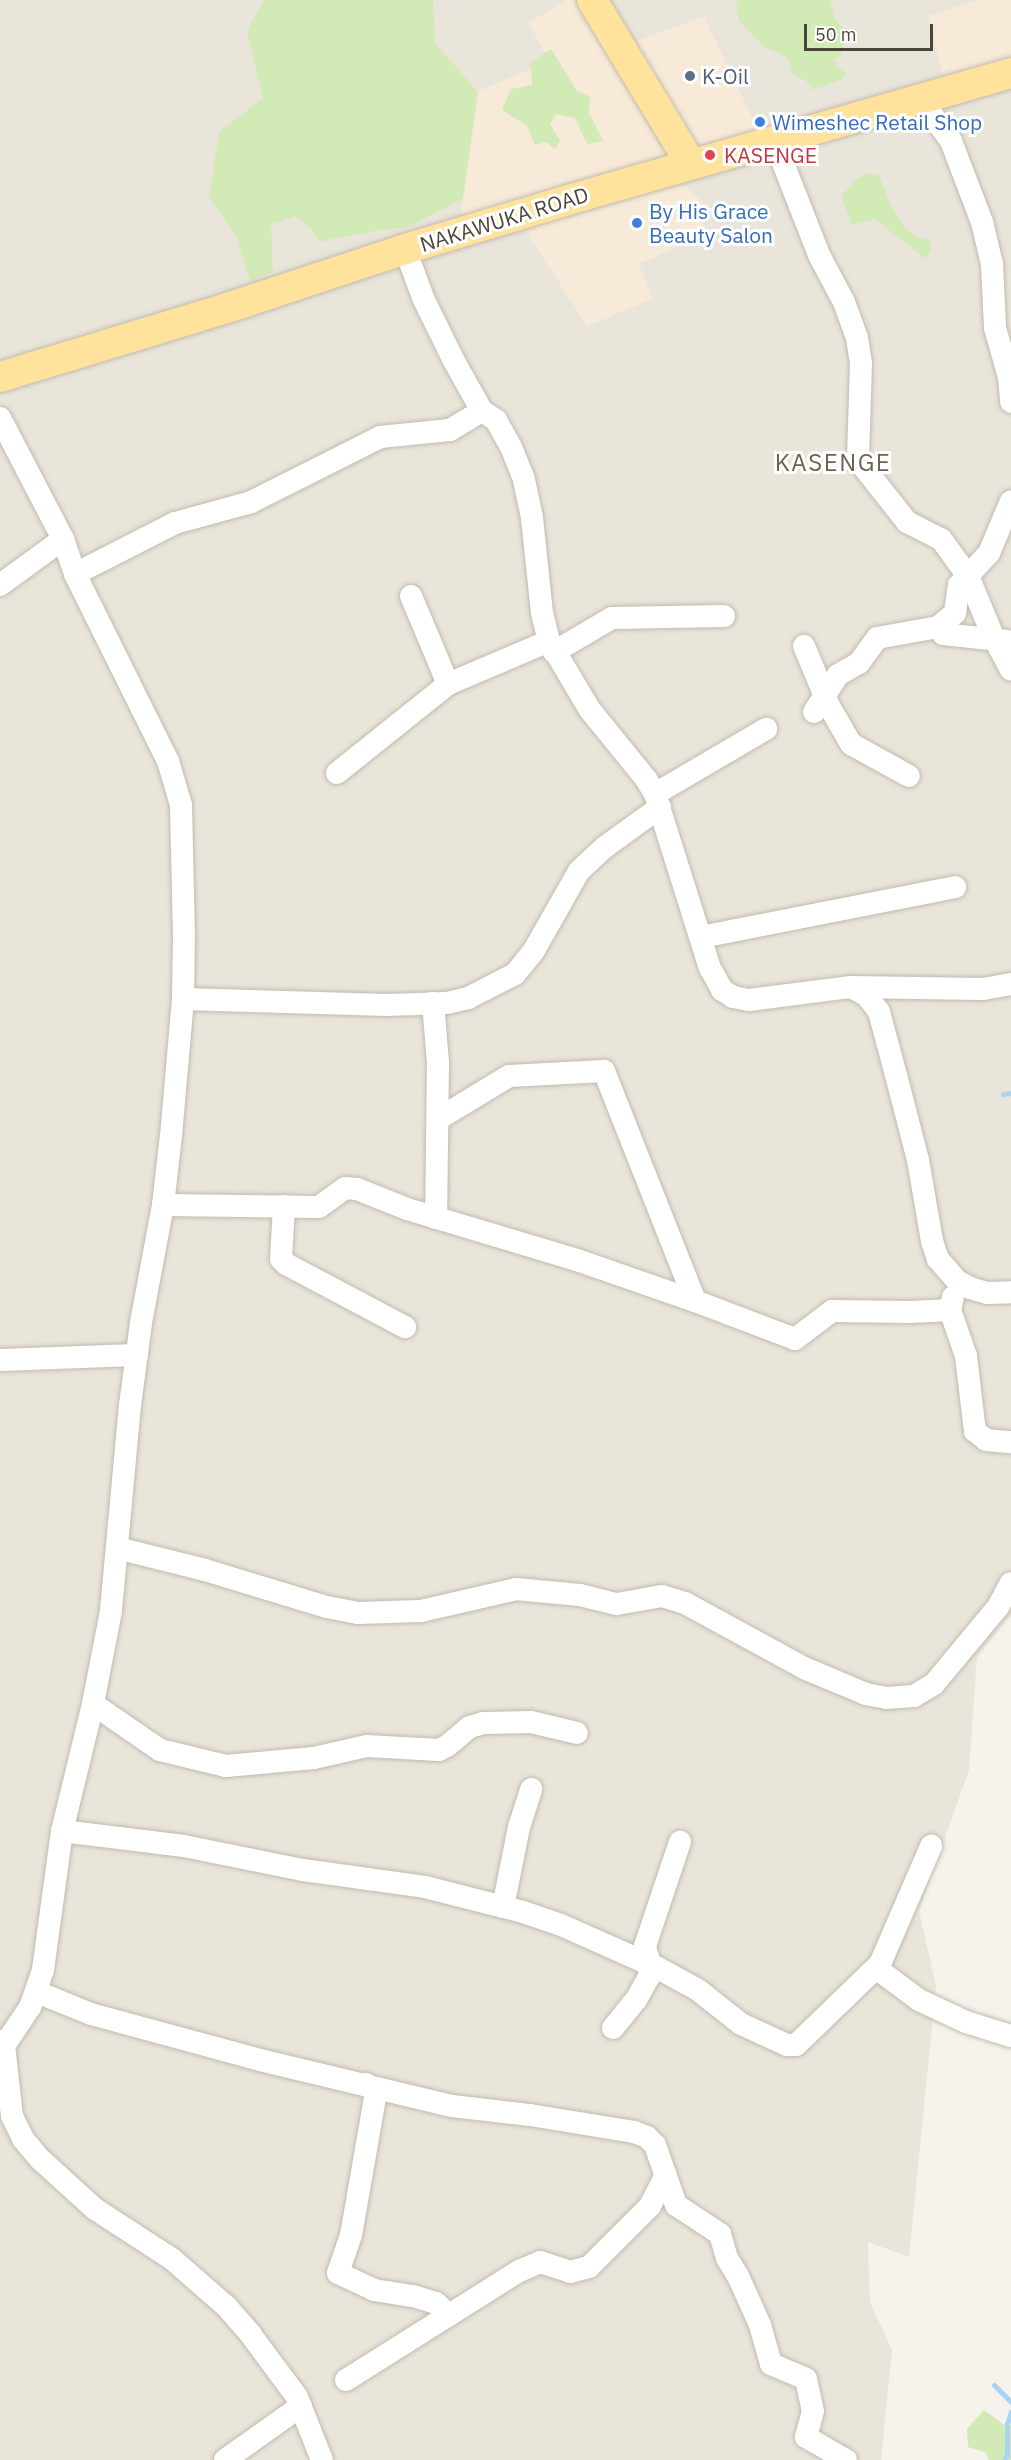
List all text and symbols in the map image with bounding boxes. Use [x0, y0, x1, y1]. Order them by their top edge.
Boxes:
scale bar [807, 12, 936, 50]
text: 50 m [815, 23, 857, 46]
place label: K-Oil [702, 63, 749, 89]
marker: K-Oil [683, 69, 697, 83]
place label: Wimeshec Retail Shop [772, 109, 982, 135]
marker: Wimeshec Retail Shop [753, 115, 767, 129]
place label: KASENGE [724, 142, 817, 168]
marker: KASENGE [701, 146, 719, 164]
street label: NAKAWUKA ROAD [417, 181, 591, 257]
place label: By His Grace Beauty Salon [649, 198, 773, 248]
marker: By His Grace Beauty Salon [630, 216, 644, 230]
district label: KASENGE [775, 449, 891, 477]

